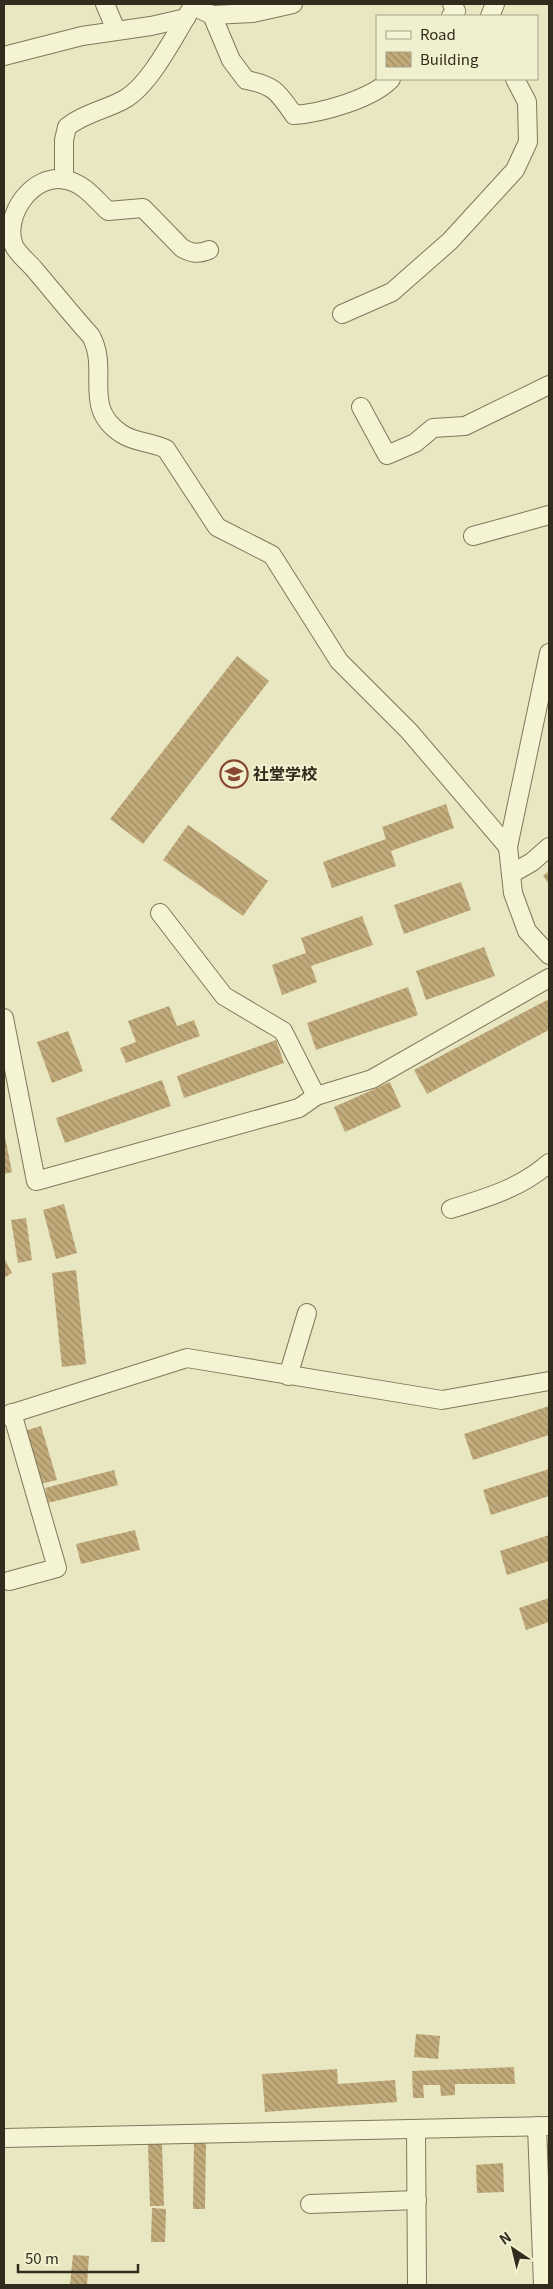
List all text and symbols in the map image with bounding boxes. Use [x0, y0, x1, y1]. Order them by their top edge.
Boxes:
legend [376, 15, 538, 80]
text: Road [420, 23, 456, 44]
text: Building [420, 48, 479, 69]
school or university icon: 社堂学校 [219, 759, 249, 789]
place label: 社堂学校 [253, 761, 318, 785]
north arrow [488, 2224, 538, 2274]
text: N [495, 2226, 515, 2249]
scale bar [18, 2242, 138, 2274]
text: 50 m [25, 2247, 59, 2268]

